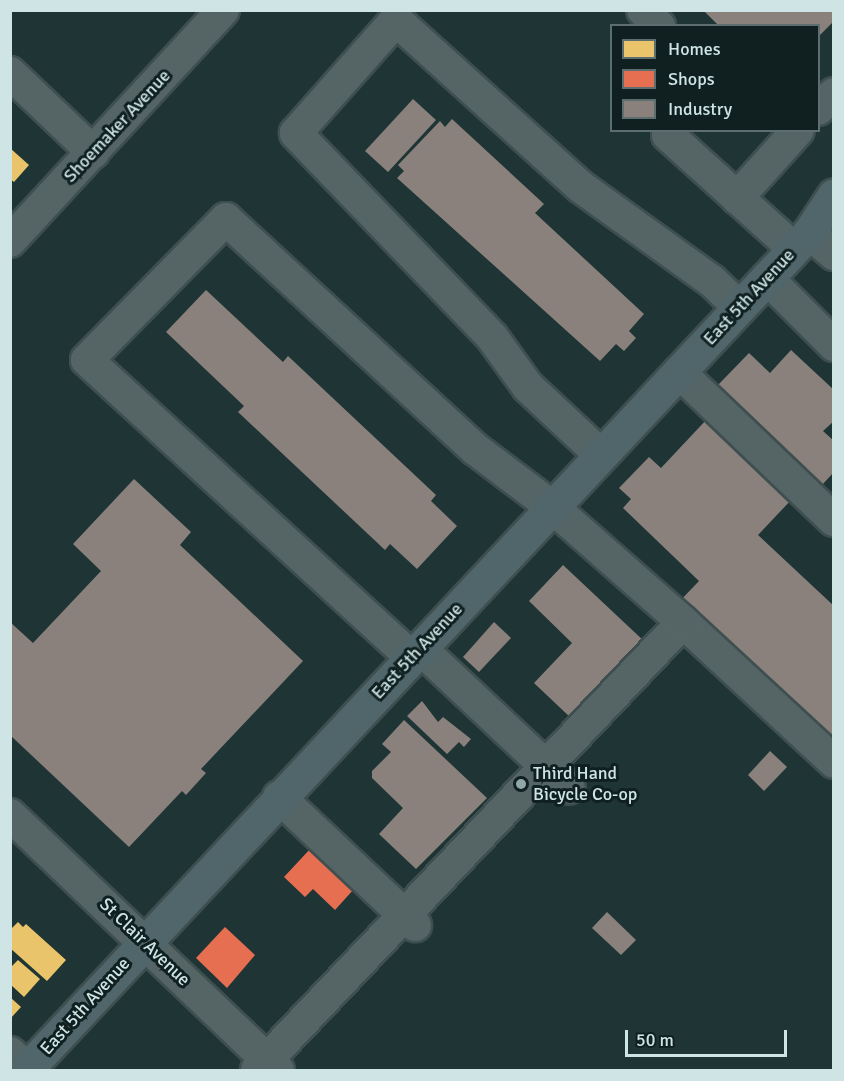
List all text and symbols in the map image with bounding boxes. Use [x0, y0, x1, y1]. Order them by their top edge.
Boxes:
legend [610, 24, 820, 132]
text: Homes [668, 38, 721, 60]
street label: Shoemaker Avenue [59, 65, 175, 187]
text: Shops [668, 68, 715, 90]
text: Industry [668, 98, 732, 120]
street label: East 5th Avenue [699, 245, 799, 349]
street label: East 5th Avenue [367, 599, 467, 703]
place label: Third Hand Bicycle Co-op [533, 763, 637, 806]
marker: Third Hand Bicycle Co-op [514, 777, 528, 791]
street label: St Clair Avenue [95, 893, 195, 991]
street label: East 5th Avenue [36, 953, 134, 1059]
scale bar [628, 1018, 790, 1056]
text: 50 m [636, 1029, 674, 1051]

